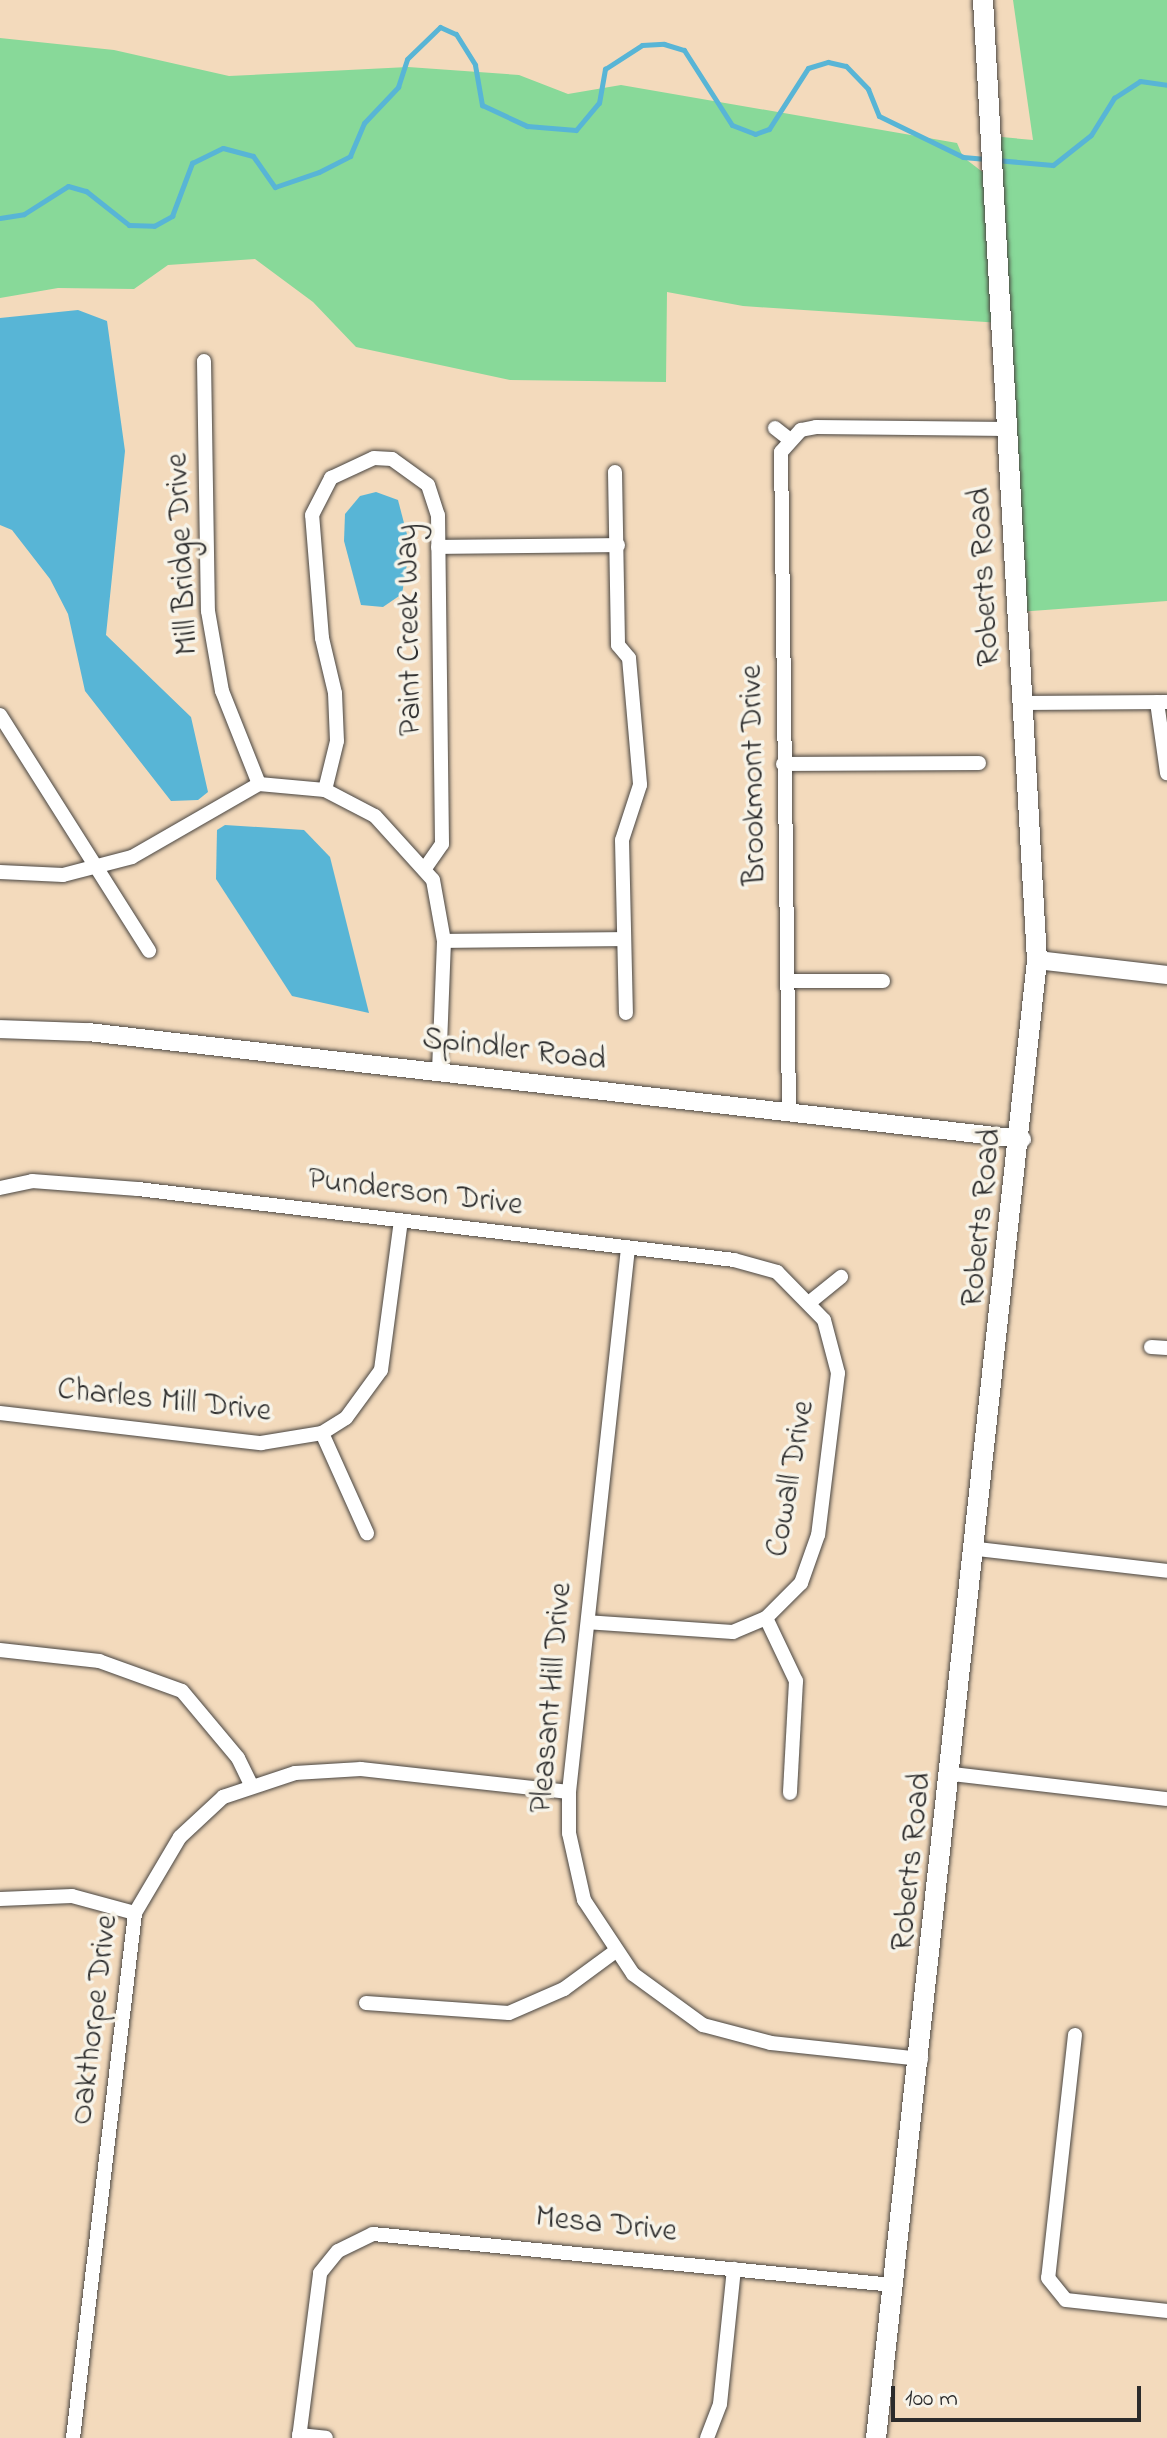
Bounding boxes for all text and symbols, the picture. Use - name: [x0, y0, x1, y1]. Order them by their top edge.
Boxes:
- street label: Mill Bridge Drive: [160, 452, 208, 656]
- street label: Roberts Road: [962, 487, 1010, 667]
- street label: Paint Creek Way: [390, 524, 432, 736]
- street label: Brookmont Drive: [734, 664, 776, 886]
- street label: Spindler Road: [420, 1021, 608, 1081]
- street label: Roberts Road: [955, 1127, 1011, 1309]
- street label: Punderson Drive: [305, 1162, 525, 1226]
- street label: Charles Mill Drive: [55, 1372, 273, 1432]
- street label: Cowall Drive: [759, 1398, 825, 1560]
- street label: Pleasant Hill Drive: [524, 1581, 582, 1815]
- street label: Roberts Road: [885, 1771, 941, 1953]
- street label: Oakthorpe Drive: [64, 1913, 128, 2127]
- street label: Mesa Drive: [533, 2199, 679, 2253]
- scale bar: [895, 2370, 1145, 2420]
- text: 100 m: [905, 2382, 958, 2417]

